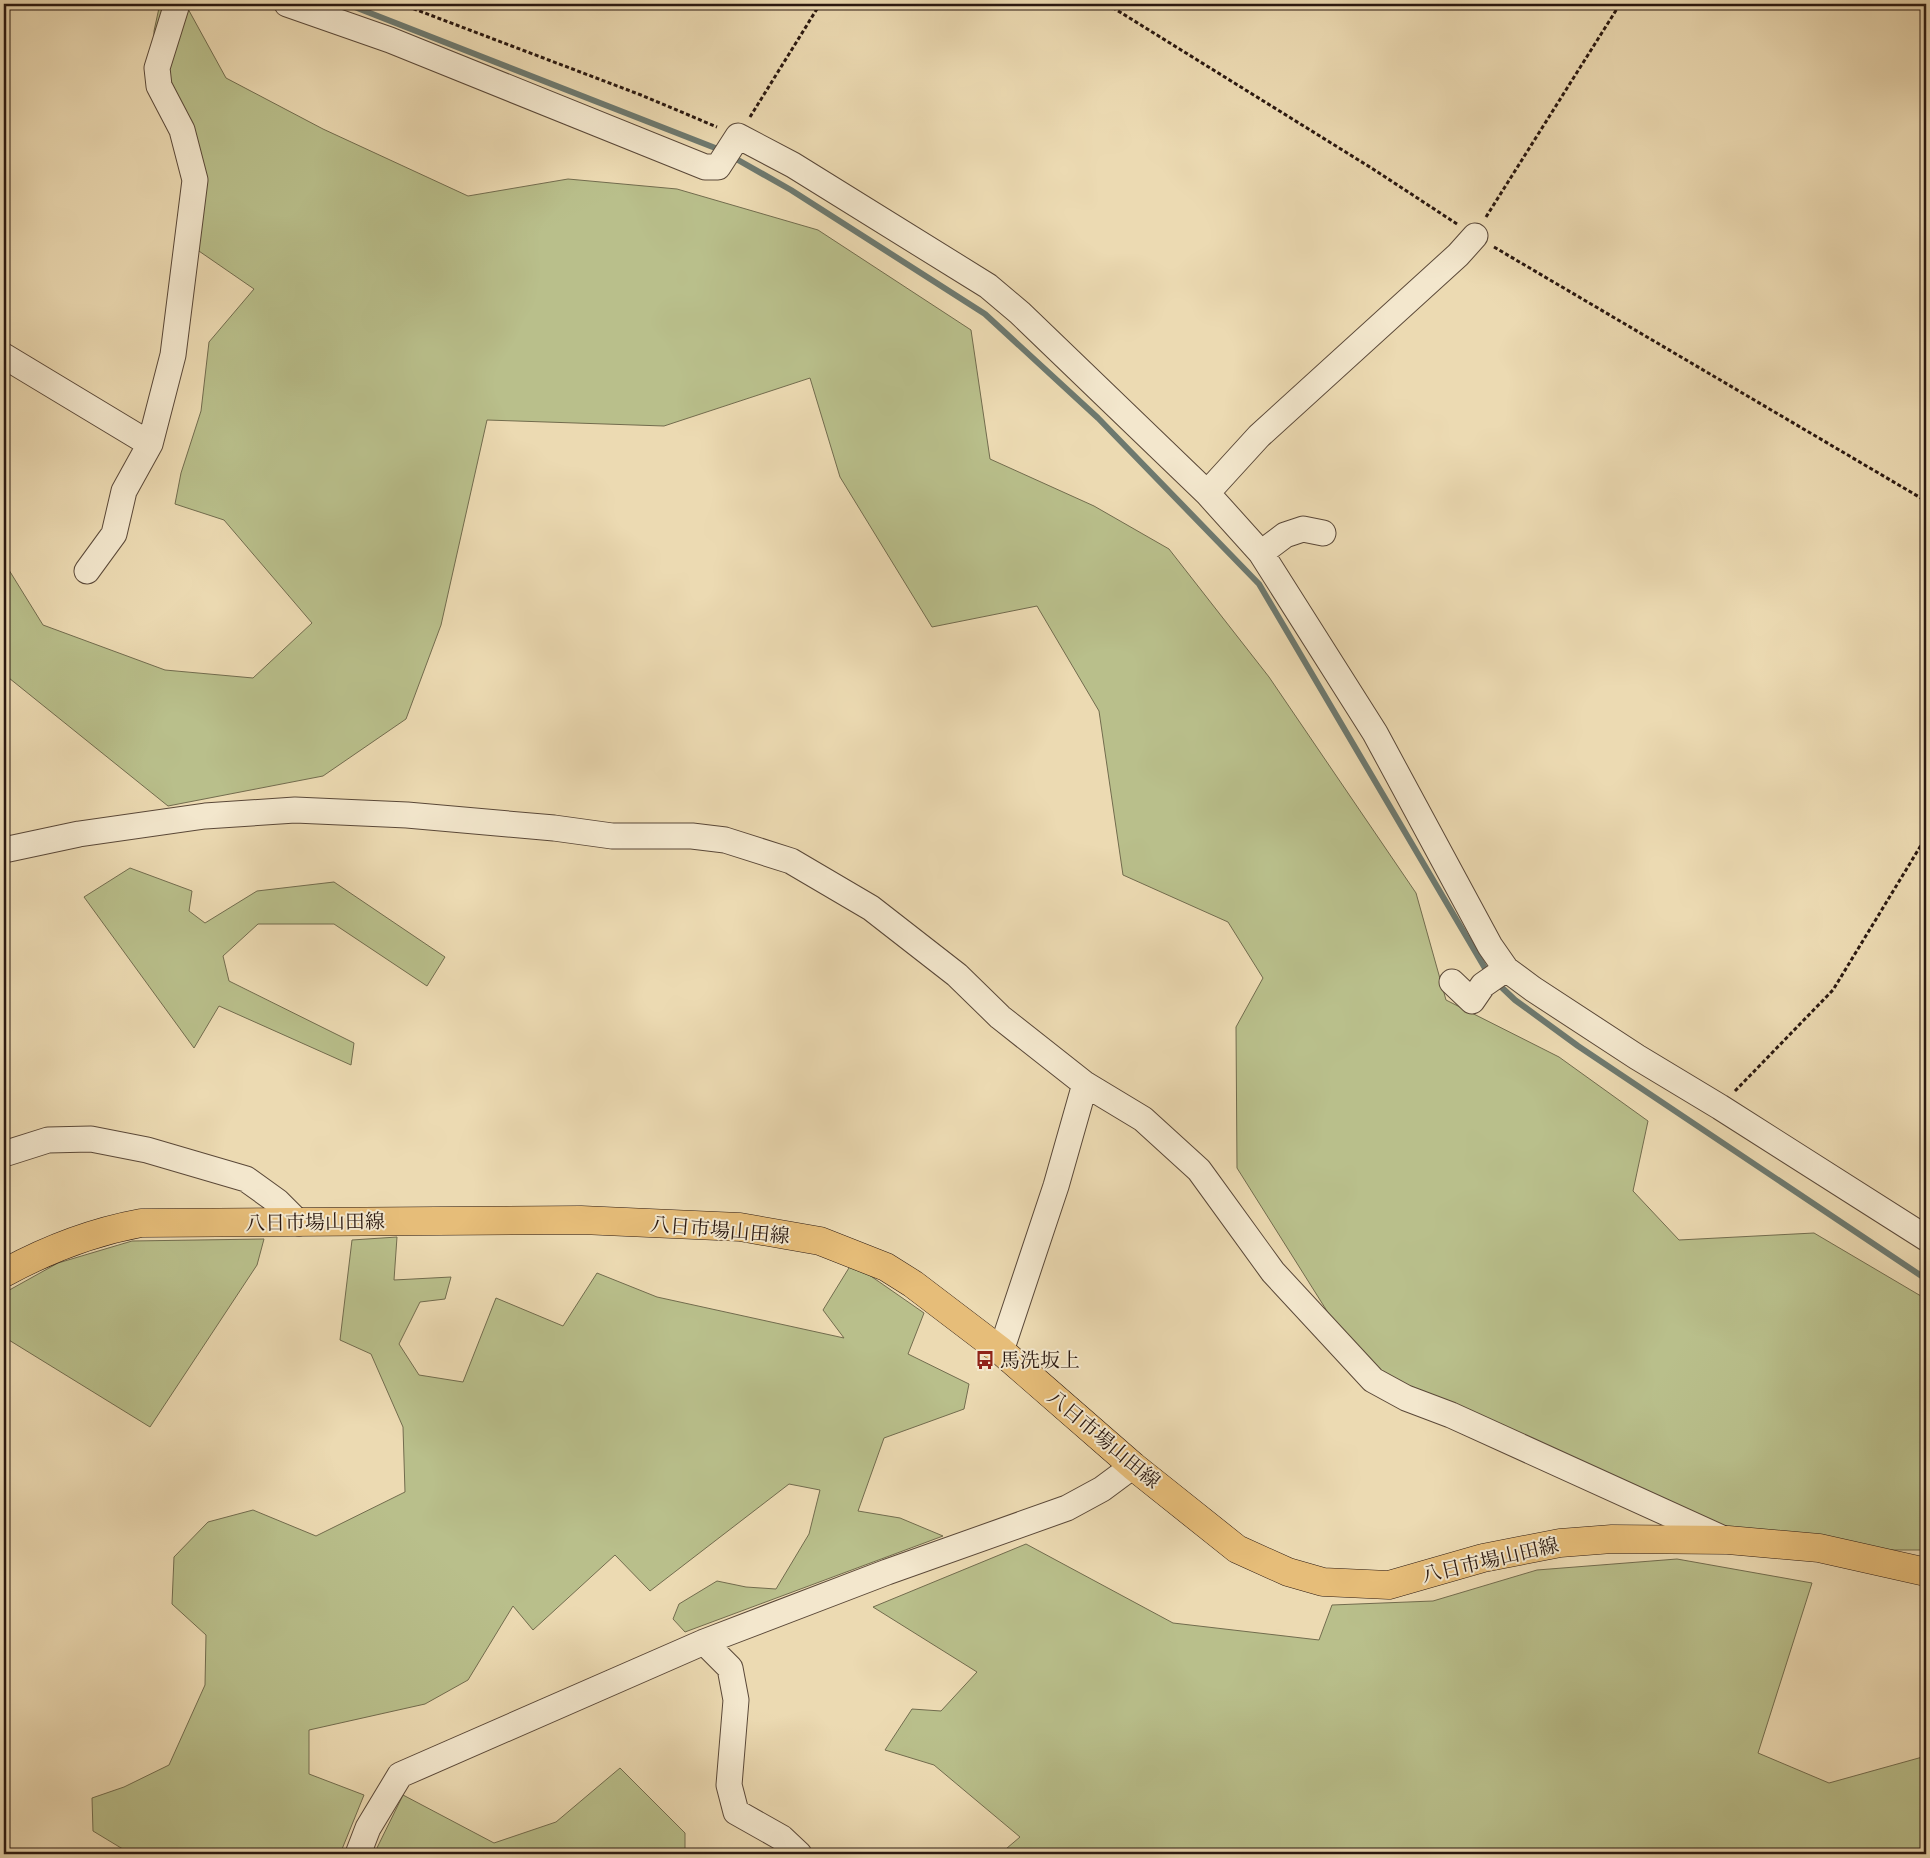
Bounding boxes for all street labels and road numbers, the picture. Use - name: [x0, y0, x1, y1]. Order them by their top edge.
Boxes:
- street label: 八日市場山田線: [245, 1208, 385, 1237]
- street label: 八日市場山田線: [649, 1211, 791, 1250]
- street label: 八日市場山田線: [1041, 1384, 1166, 1495]
- street label: 八日市場山田線: [1419, 1532, 1561, 1589]

